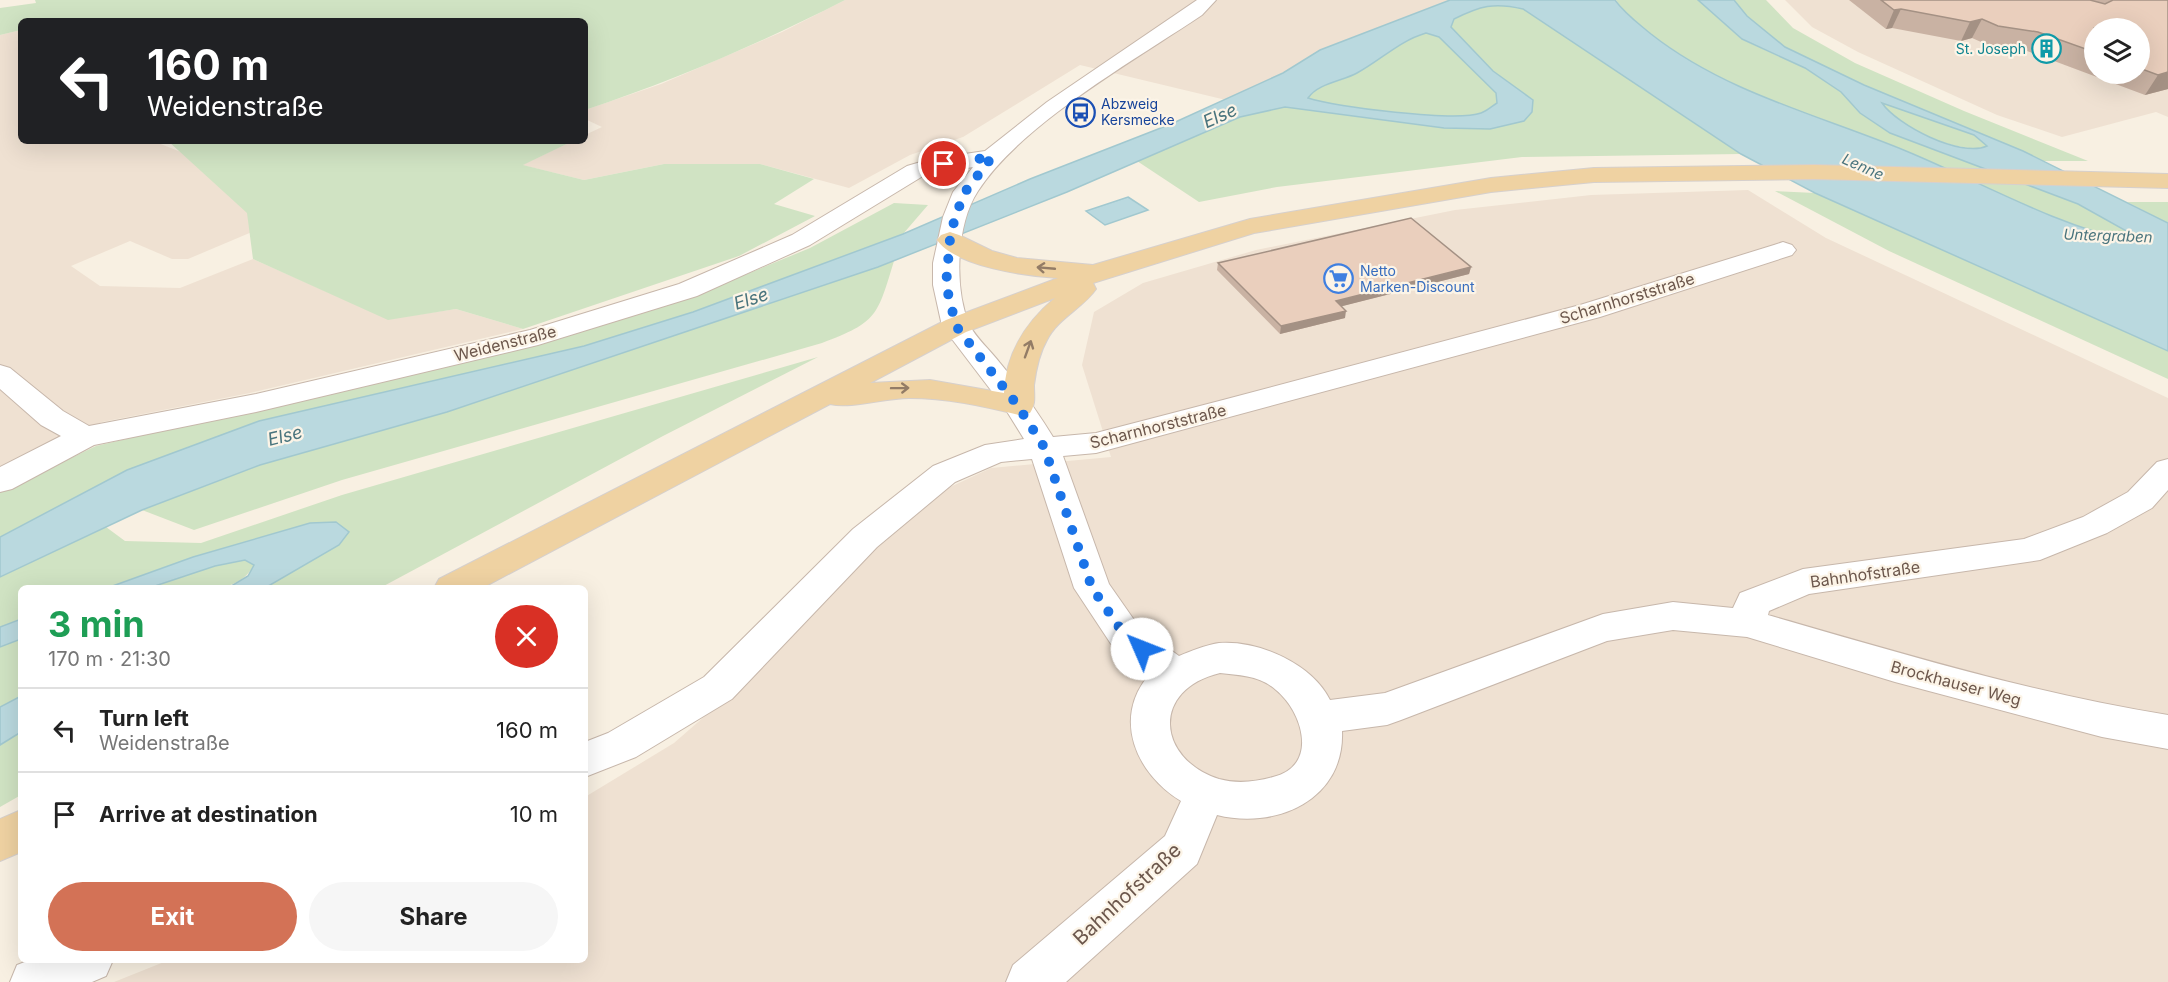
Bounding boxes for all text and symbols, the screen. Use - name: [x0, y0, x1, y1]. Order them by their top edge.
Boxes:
- map controls: [2084, 18, 2150, 84]
- button: layers: [2084, 18, 2150, 84]
- building icon: St. Joseph: [2031, 33, 2063, 65]
- text: 160 m: [147, 39, 269, 90]
- place label: St. Joseph: [1956, 40, 2026, 57]
- icon: left: [48, 42, 126, 120]
- text: Weidenstraße: [147, 90, 324, 123]
- place label: Abzweig Kersmecke: [1101, 95, 1175, 128]
- bus stop icon: Abzweig Kersmecke: [1064, 96, 1096, 128]
- water label: Else: [1200, 99, 1240, 132]
- pin: [918, 138, 969, 189]
- icon: arrive: [927, 147, 960, 180]
- water label: Lenne: [1839, 149, 1887, 184]
- water label: Untergraben: [2063, 224, 2153, 247]
- place label: Netto Marken-Discount: [1360, 262, 1475, 295]
- one-way arrow: [1036, 263, 1056, 274]
- supermarket icon: Netto Marken-Discount: [1323, 263, 1355, 295]
- street label: Scharnhorststraße: [1557, 268, 1697, 328]
- water label: Else: [731, 283, 771, 314]
- street label: Weidenstraße: [452, 321, 558, 365]
- one-way arrow: [1023, 340, 1034, 359]
- one-way arrow: [890, 382, 910, 394]
- street label: Scharnhorststraße: [1088, 399, 1228, 453]
- water label: Else: [265, 421, 304, 450]
- street label: Bahnhofstraße: [1809, 556, 1921, 592]
- text: 3 min: [48, 602, 145, 646]
- button: close: [495, 605, 558, 668]
- position arrow: [1110, 617, 1174, 681]
- text: 170 m · 21:30: [48, 647, 171, 671]
- street label: Brockhauser Weg: [1889, 656, 2023, 710]
- text: Turn left: [99, 705, 189, 731]
- icon: left: [48, 714, 81, 747]
- text: 160 m: [496, 717, 558, 743]
- text: Weidenstraße: [99, 731, 230, 755]
- icon: arrive: [48, 798, 81, 831]
- text: Arrive at destination: [99, 801, 318, 827]
- text: 10 m: [510, 801, 558, 827]
- street label: Bahnhofstraße: [1068, 838, 1186, 950]
- button: Exit: [48, 882, 297, 951]
- button: Share: [309, 882, 558, 951]

